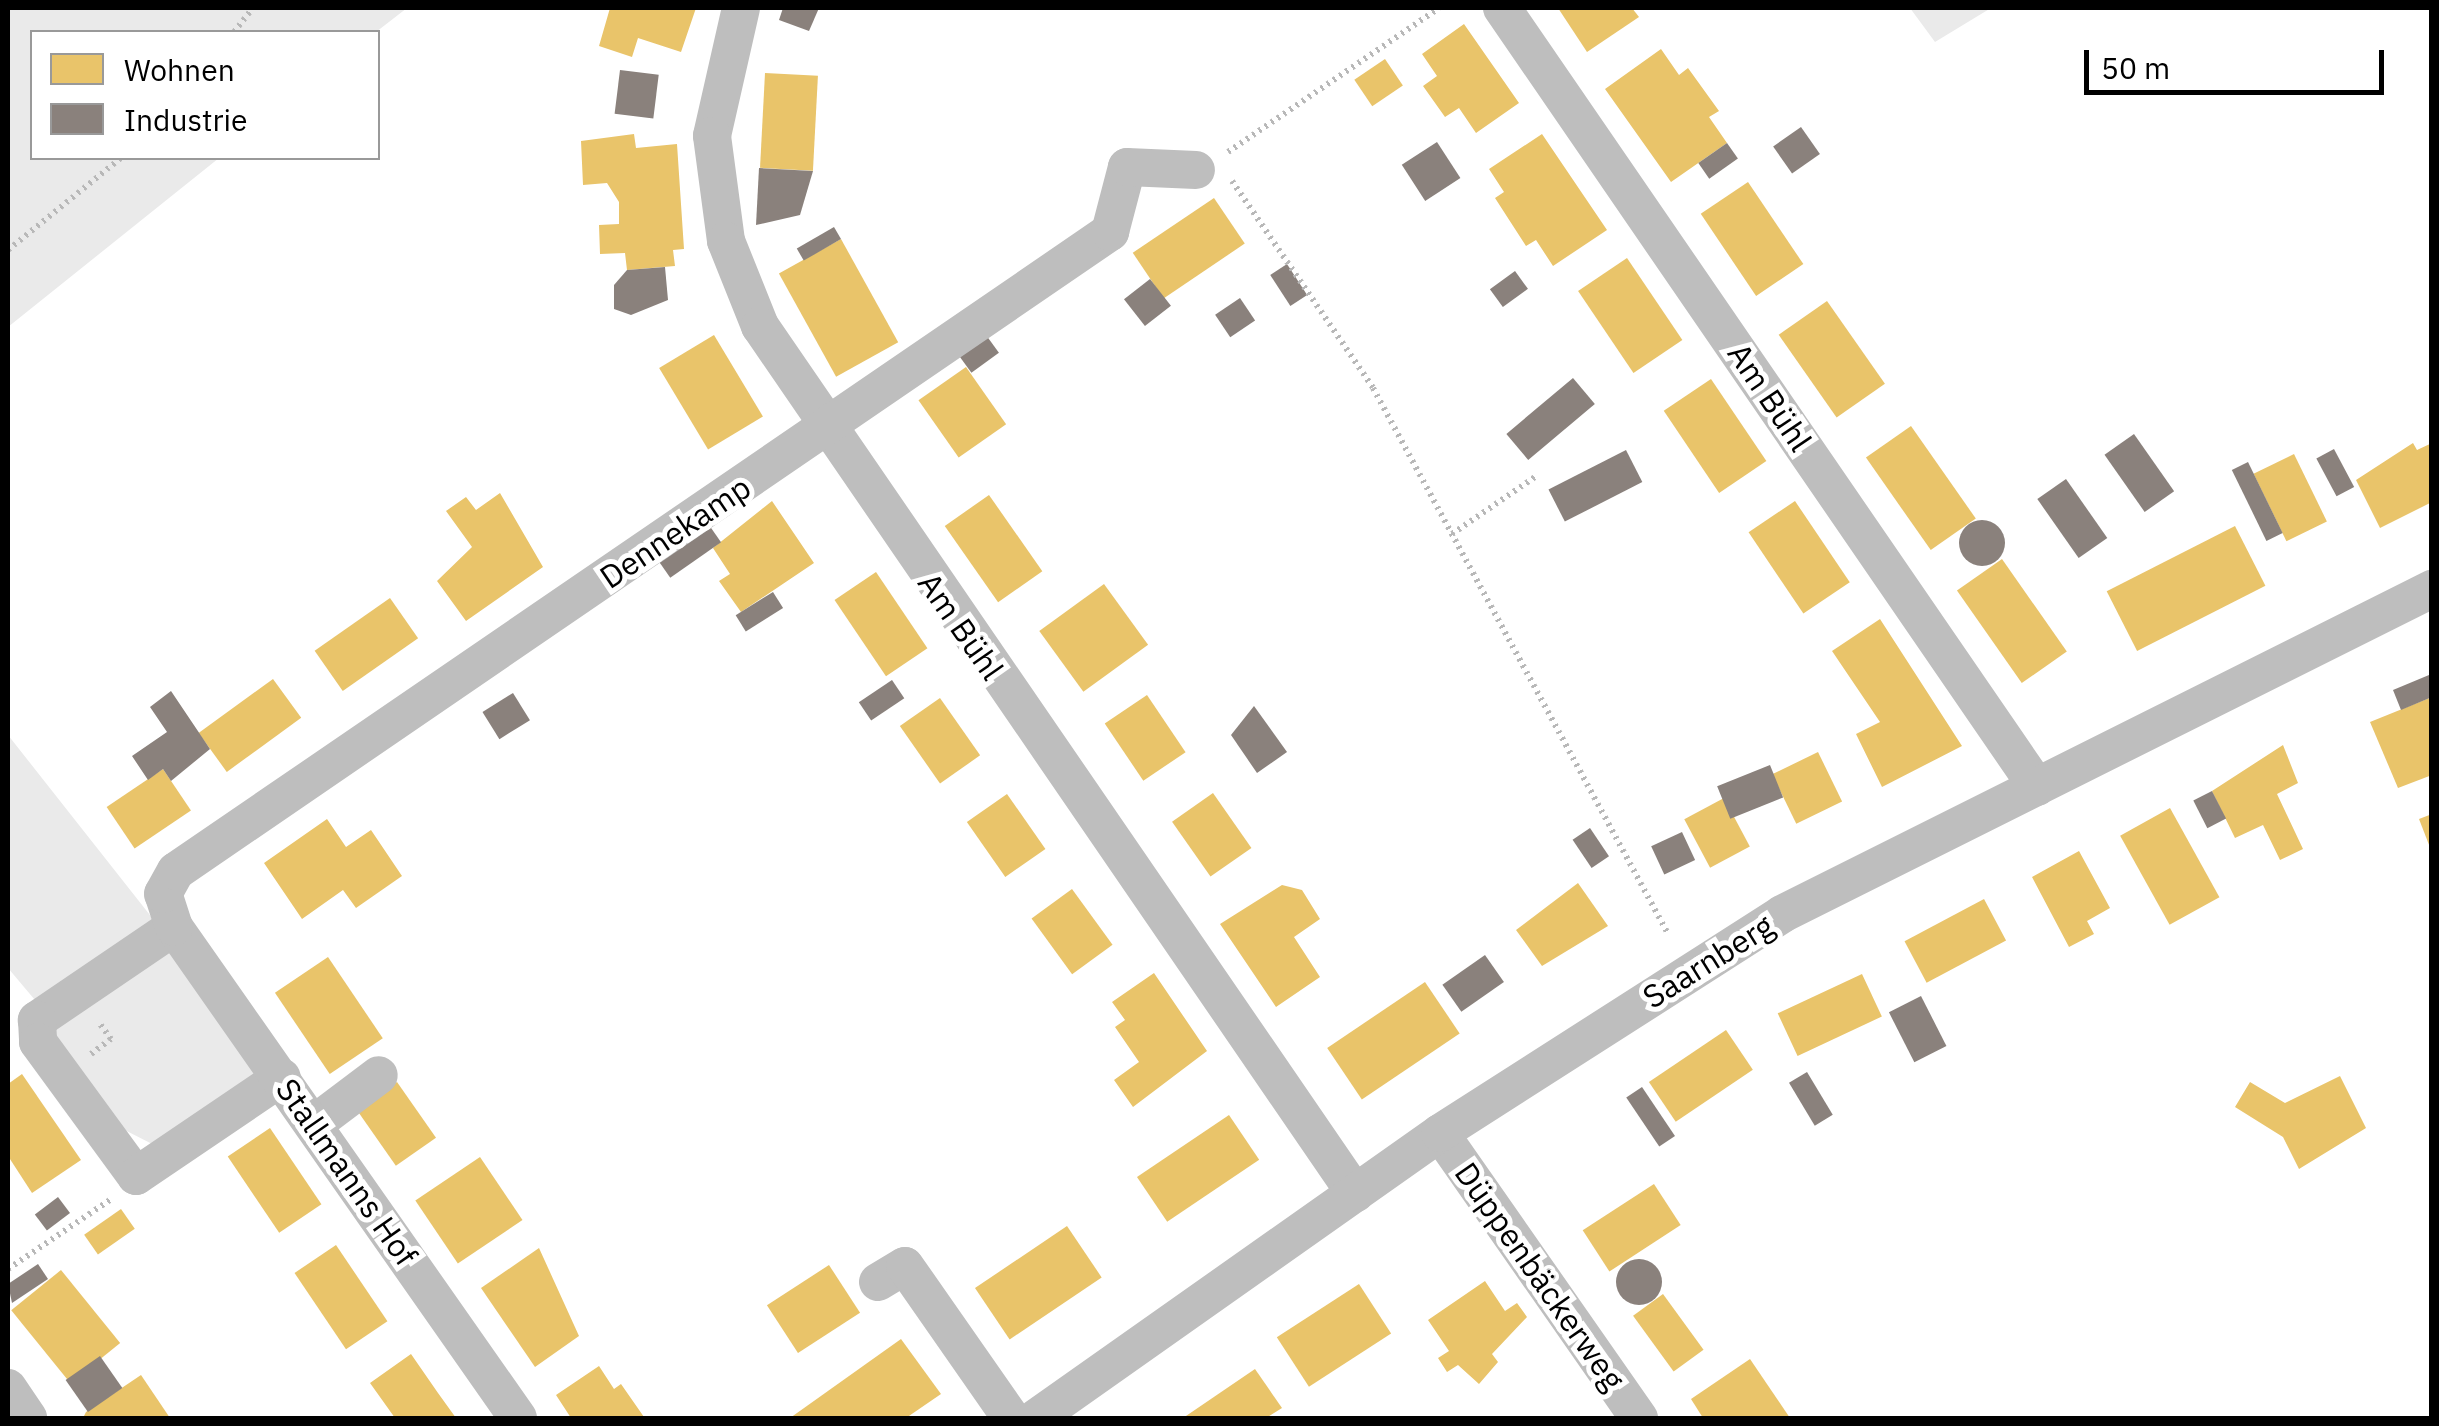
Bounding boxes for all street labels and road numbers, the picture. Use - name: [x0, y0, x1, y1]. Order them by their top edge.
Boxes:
- street label: Am Bühl: [1720, 336, 1820, 458]
- street label: Dennekamp: [592, 468, 758, 596]
- street label: Am Bühl: [910, 565, 1012, 687]
- street label: Saarnberg: [1636, 906, 1780, 1016]
- street label: Stallmanns Hof: [268, 1071, 426, 1273]
- street label: Düppenbäckerweg: [1447, 1155, 1633, 1397]

